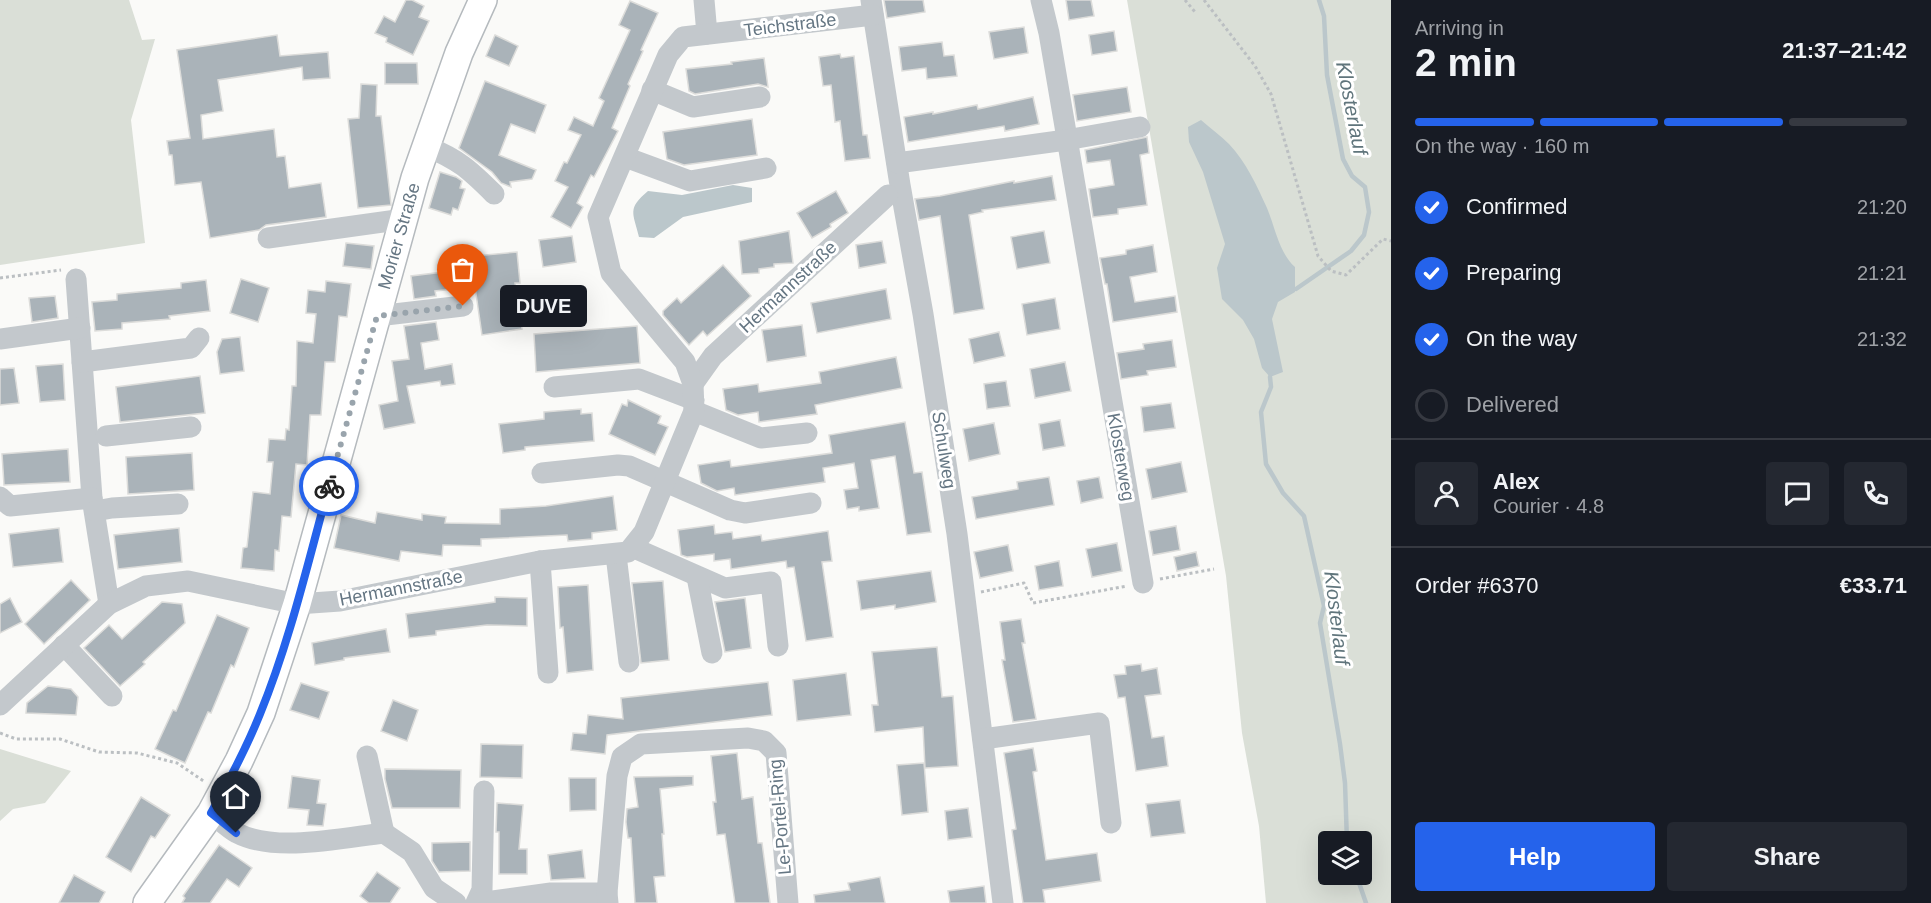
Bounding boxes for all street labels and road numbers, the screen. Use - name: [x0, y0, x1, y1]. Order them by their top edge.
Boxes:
- street label: Teichstraße: [743, 9, 837, 41]
- street label: Morier Straße: [374, 180, 424, 292]
- street label: Hermannstraße: [735, 237, 841, 337]
- street label: Schulweg: [928, 410, 960, 490]
- street label: Klosterweg: [1103, 411, 1139, 503]
- street label: Hermannstraße: [338, 566, 464, 610]
- street label: Le-Portel-Ring: [765, 758, 795, 876]

